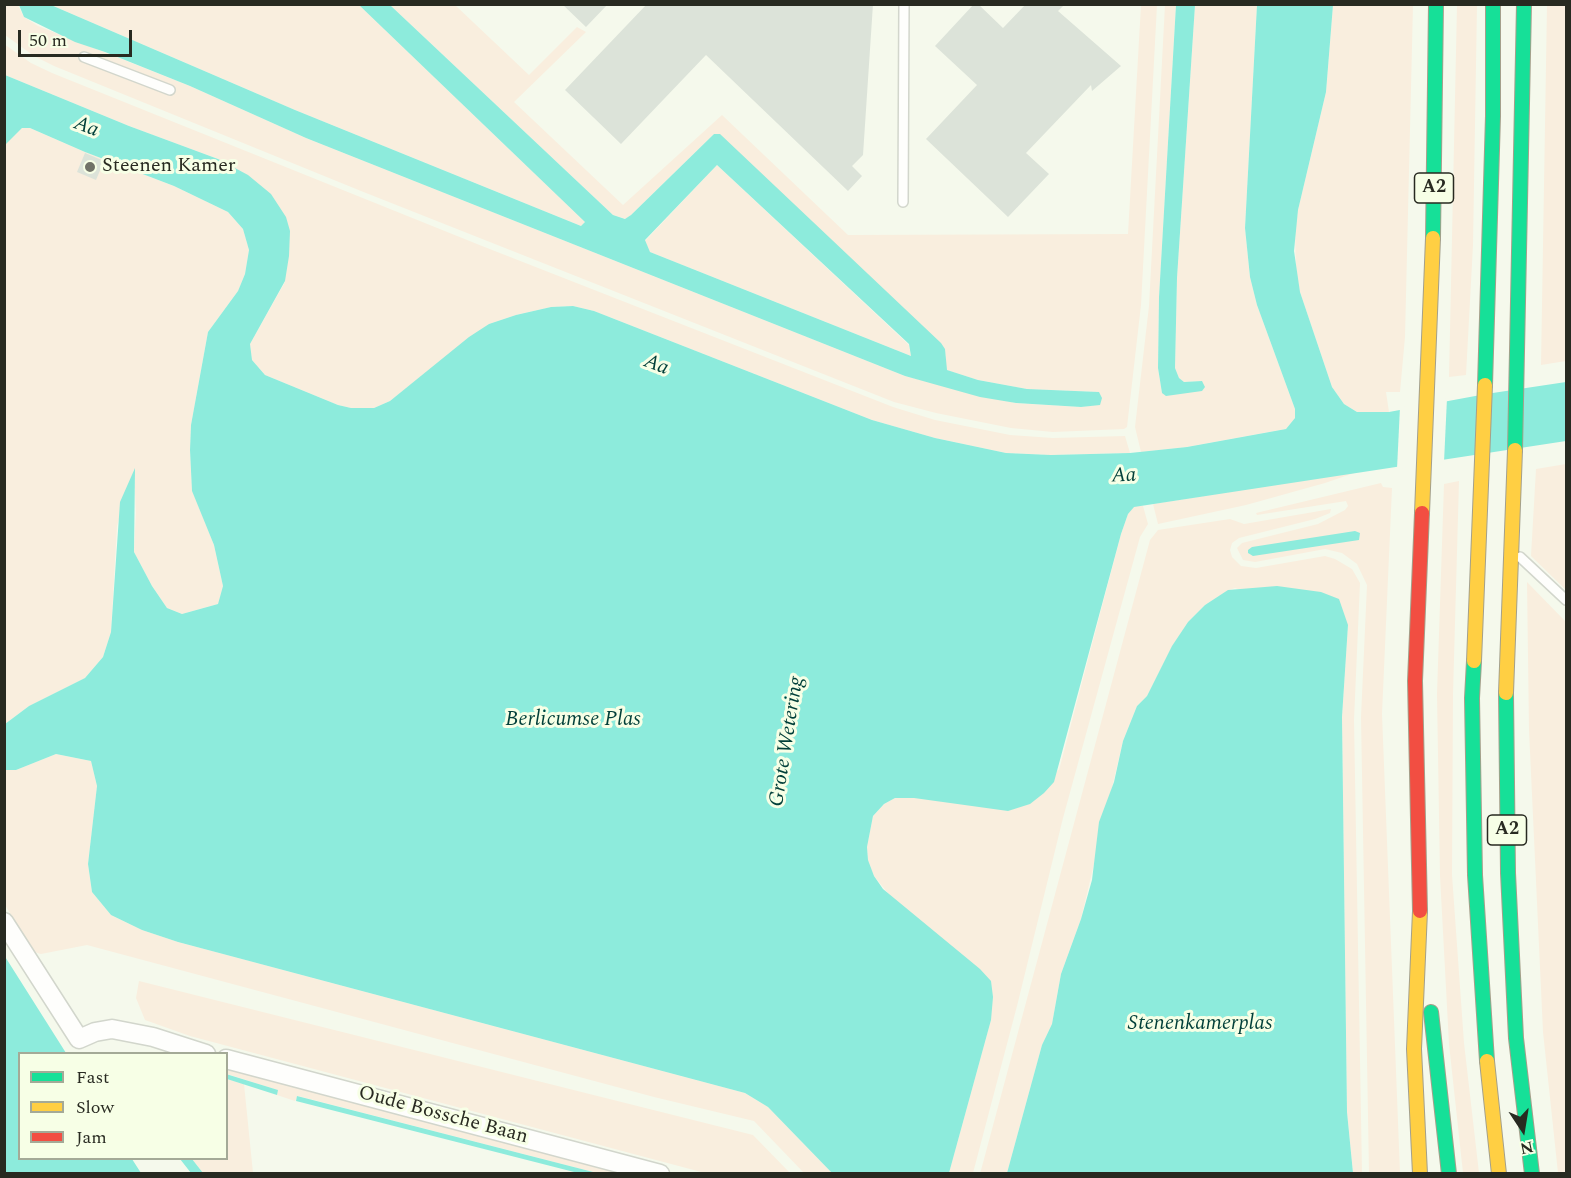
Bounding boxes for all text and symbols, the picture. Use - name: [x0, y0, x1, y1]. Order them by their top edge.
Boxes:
- scale bar: [21, 18, 135, 56]
- text: 50 m: [29, 27, 67, 54]
- water label: Aa: [70, 112, 102, 144]
- place label: Steenen Kamer: [102, 155, 236, 179]
- marker: Steenen Kamer: [83, 160, 97, 174]
- road number: A2: [1414, 173, 1454, 203]
- water label: Aa: [640, 350, 672, 382]
- water label: Aa: [1111, 464, 1137, 490]
- water label: Grote Wetering: [765, 675, 811, 809]
- water label: Berlicumse Plas: [505, 708, 641, 734]
- road number: A2: [1488, 815, 1526, 845]
- water label: Stenenkamerplas: [1128, 1012, 1272, 1038]
- legend: [18, 1052, 228, 1160]
- text: Fast: [76, 1064, 109, 1091]
- street label: Oude Bossche Baan: [356, 1082, 530, 1150]
- text: Slow: [76, 1094, 114, 1121]
- north arrow: [1493, 1100, 1553, 1160]
- text: Jam: [76, 1124, 107, 1151]
- text: N: [1518, 1135, 1536, 1161]

